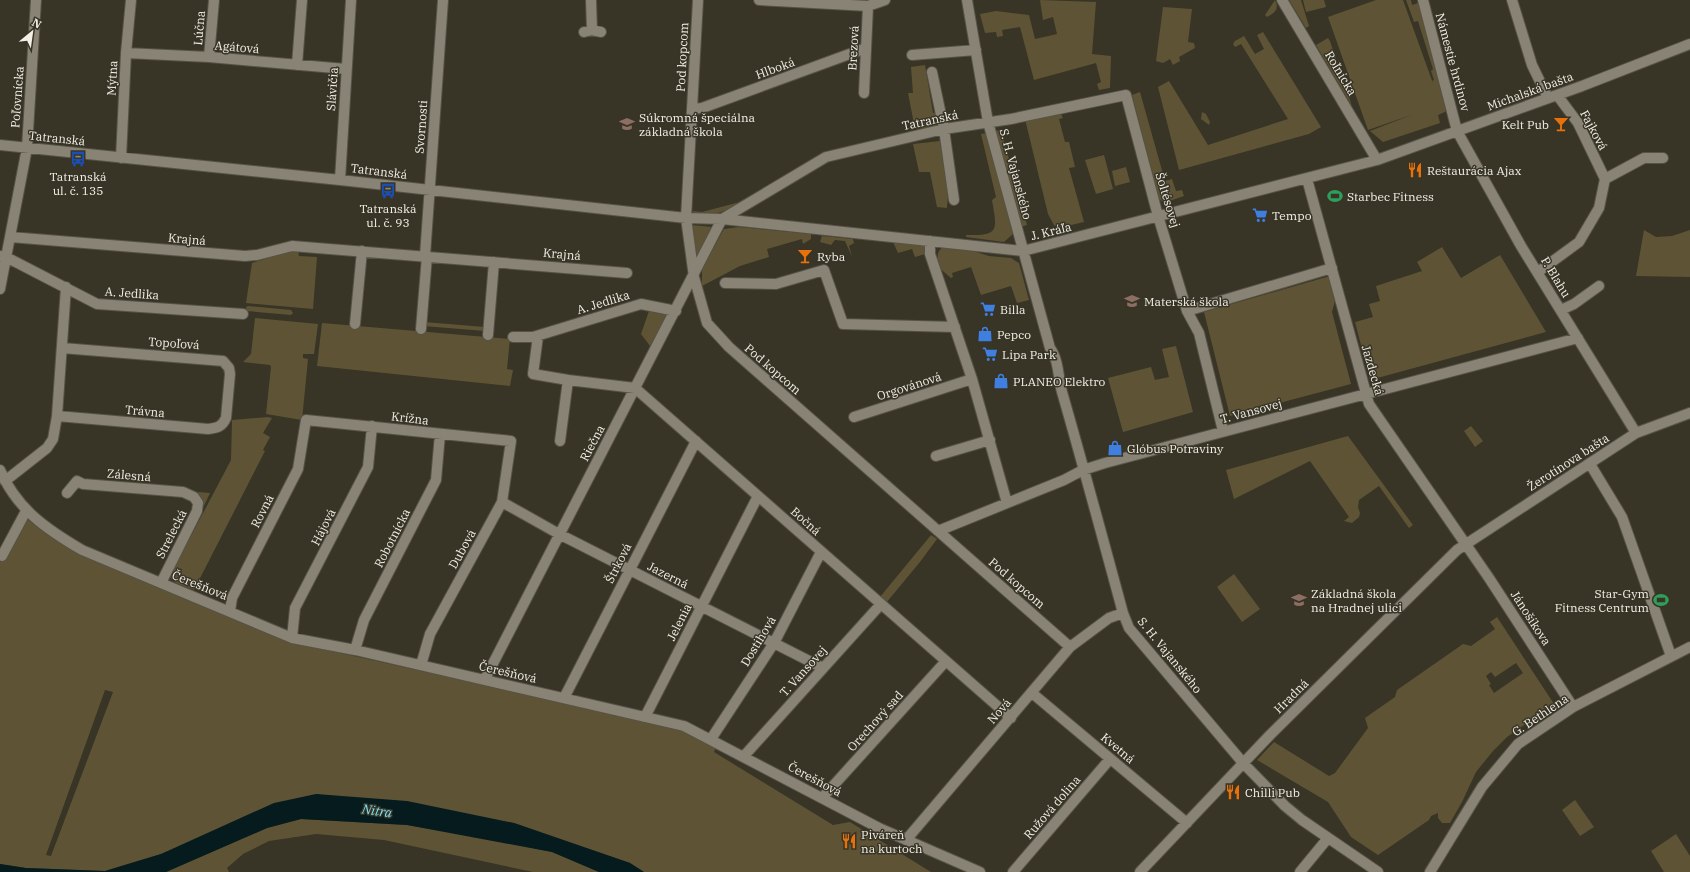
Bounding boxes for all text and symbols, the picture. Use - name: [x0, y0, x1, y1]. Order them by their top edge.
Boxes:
- street label: Lúčna: [190, 10, 208, 46]
- street label: Námestie hrdinov: [1433, 11, 1474, 113]
- north arrow: [12, 12, 52, 52]
- text: N: [30, 15, 44, 32]
- street label: Pod kopcom: [673, 21, 691, 92]
- street label: Brezová: [844, 25, 862, 71]
- street label: Agátová: [214, 38, 260, 56]
- street label: Roľnícka: [1322, 48, 1360, 98]
- street label: Hlboká: [753, 54, 797, 82]
- street label: Mýtna: [104, 60, 120, 96]
- street label: Poľovnícka: [7, 65, 27, 128]
- street label: Slávičia: [323, 66, 341, 111]
- street label: Michalská bašta: [1485, 68, 1576, 114]
- street label: Svornosti: [412, 99, 430, 154]
- street label: Tatranská: [901, 107, 960, 133]
- street label: Fajková: [1577, 107, 1611, 153]
- place label: Súkromná špeciálna základná škola: [639, 110, 756, 139]
- school or university icon: Súkromná špeciálna základná škola: [618, 115, 636, 133]
- bar icon: Kelt Pub: [1552, 115, 1570, 133]
- place label: Kelt Pub: [1502, 117, 1549, 132]
- street label: S. H. Vajanského: [997, 127, 1035, 221]
- street label: Tatranská: [28, 128, 87, 148]
- bus stop icon: Tatranská ul. č. 135: [69, 150, 87, 168]
- street label: Tatranská: [350, 160, 409, 182]
- restaurant icon: Reštaurácia Ajax: [1406, 161, 1424, 179]
- place label: Reštaurácia Ajax: [1427, 163, 1522, 178]
- place label: Tatranská ul. č. 135: [50, 169, 107, 198]
- street label: Šoltésovej: [1153, 171, 1183, 229]
- bus stop icon: Tatranská ul. č. 93: [379, 182, 397, 200]
- sports icon: Starbec Fitness: [1326, 187, 1344, 205]
- place label: Starbec Fitness: [1347, 189, 1434, 204]
- place label: Tatranská ul. č. 93: [360, 201, 417, 230]
- supermarket icon: Tempo: [1251, 206, 1269, 224]
- place label: Tempo: [1272, 208, 1312, 223]
- street label: J. Kráľa: [1029, 219, 1073, 243]
- street label: Krajná: [167, 230, 207, 248]
- street label: Krajná: [542, 245, 582, 263]
- bar icon: Ryba: [796, 247, 814, 265]
- place label: Ryba: [817, 249, 846, 264]
- street label: P. Blahu: [1538, 254, 1574, 301]
- street label: A. Jedlika: [104, 284, 160, 302]
- street label: A. Jedlika: [575, 287, 632, 317]
- school or university icon: Materská škola: [1123, 292, 1141, 310]
- place label: Materská škola: [1144, 294, 1229, 309]
- supermarket icon: Billa: [979, 300, 997, 318]
- place label: Billa: [1000, 302, 1026, 317]
- shop icon: Pepco: [976, 325, 994, 343]
- place label: Pepco: [997, 327, 1031, 342]
- street label: Topoľová: [148, 334, 201, 352]
- street label: Pod kopcom: [742, 341, 805, 398]
- street label: Jazdecká: [1359, 343, 1387, 397]
- supermarket icon: Lipa Park: [981, 345, 999, 363]
- place label: Lipa Park: [1002, 347, 1056, 362]
- street label: Orgovánová: [875, 368, 944, 403]
- shop icon: PLANEO Elektro: [992, 372, 1010, 390]
- place label: PLANEO Elektro: [1013, 374, 1106, 389]
- street label: T. Vansovej: [1219, 396, 1283, 426]
- street label: Trávna: [124, 402, 166, 420]
- street label: Krížna: [390, 408, 430, 428]
- street label: Riečna: [576, 422, 608, 464]
- street label: Žerotínova bašta: [1524, 430, 1612, 494]
- shop icon: Glóbus Potraviny: [1106, 439, 1124, 457]
- place label: Glóbus Potraviny: [1127, 441, 1224, 456]
- street label: Zálesná: [106, 466, 152, 484]
- street label: Rovná: [247, 492, 277, 530]
- street label: Bočná: [788, 504, 824, 539]
- street label: Hájová: [307, 506, 339, 548]
- street label: Robotnícka: [371, 506, 413, 570]
- street label: Strelecká: [152, 507, 190, 561]
- street label: Dubová: [445, 526, 479, 571]
- street label: Štrková: [602, 540, 635, 586]
- street label: Pod kopcom: [986, 555, 1049, 612]
- street label: Jazerná: [645, 558, 691, 592]
- street label: Čerešňová: [170, 567, 230, 603]
- place label: Základná škola na Hradnej ulici: [1311, 586, 1402, 615]
- place label: Star-Gym Fitness Centrum: [1555, 586, 1650, 615]
- street label: Jánošíkova: [1508, 588, 1555, 649]
- school or university icon: Základná škola na Hradnej ulici: [1290, 591, 1308, 609]
- sports icon: Star-Gym Fitness Centrum: [1652, 591, 1670, 609]
- street label: Jelenia: [663, 600, 695, 643]
- street label: Dostihová: [737, 613, 779, 669]
- street label: S. H. Vajanského: [1135, 614, 1205, 696]
- street label: T. Vansovej: [776, 643, 830, 699]
- street label: Čerešňová: [478, 658, 539, 686]
- street label: Hradná: [1271, 675, 1312, 716]
- street label: Orechový sad: [844, 688, 906, 754]
- street label: G. Bethlena: [1509, 690, 1571, 739]
- street label: Nová: [984, 695, 1014, 727]
- street label: Kvetná: [1098, 730, 1138, 767]
- street label: Čerešňová: [786, 759, 845, 800]
- street label: Ružová dolina: [1020, 772, 1084, 842]
- restaurant icon: Chilli Pub: [1224, 783, 1242, 801]
- place label: Chilli Pub: [1245, 785, 1300, 800]
- water label: Nitra: [360, 800, 393, 822]
- place label: Piváreň na kurtoch: [861, 827, 923, 856]
- restaurant icon: Piváreň na kurtoch: [840, 832, 858, 850]

